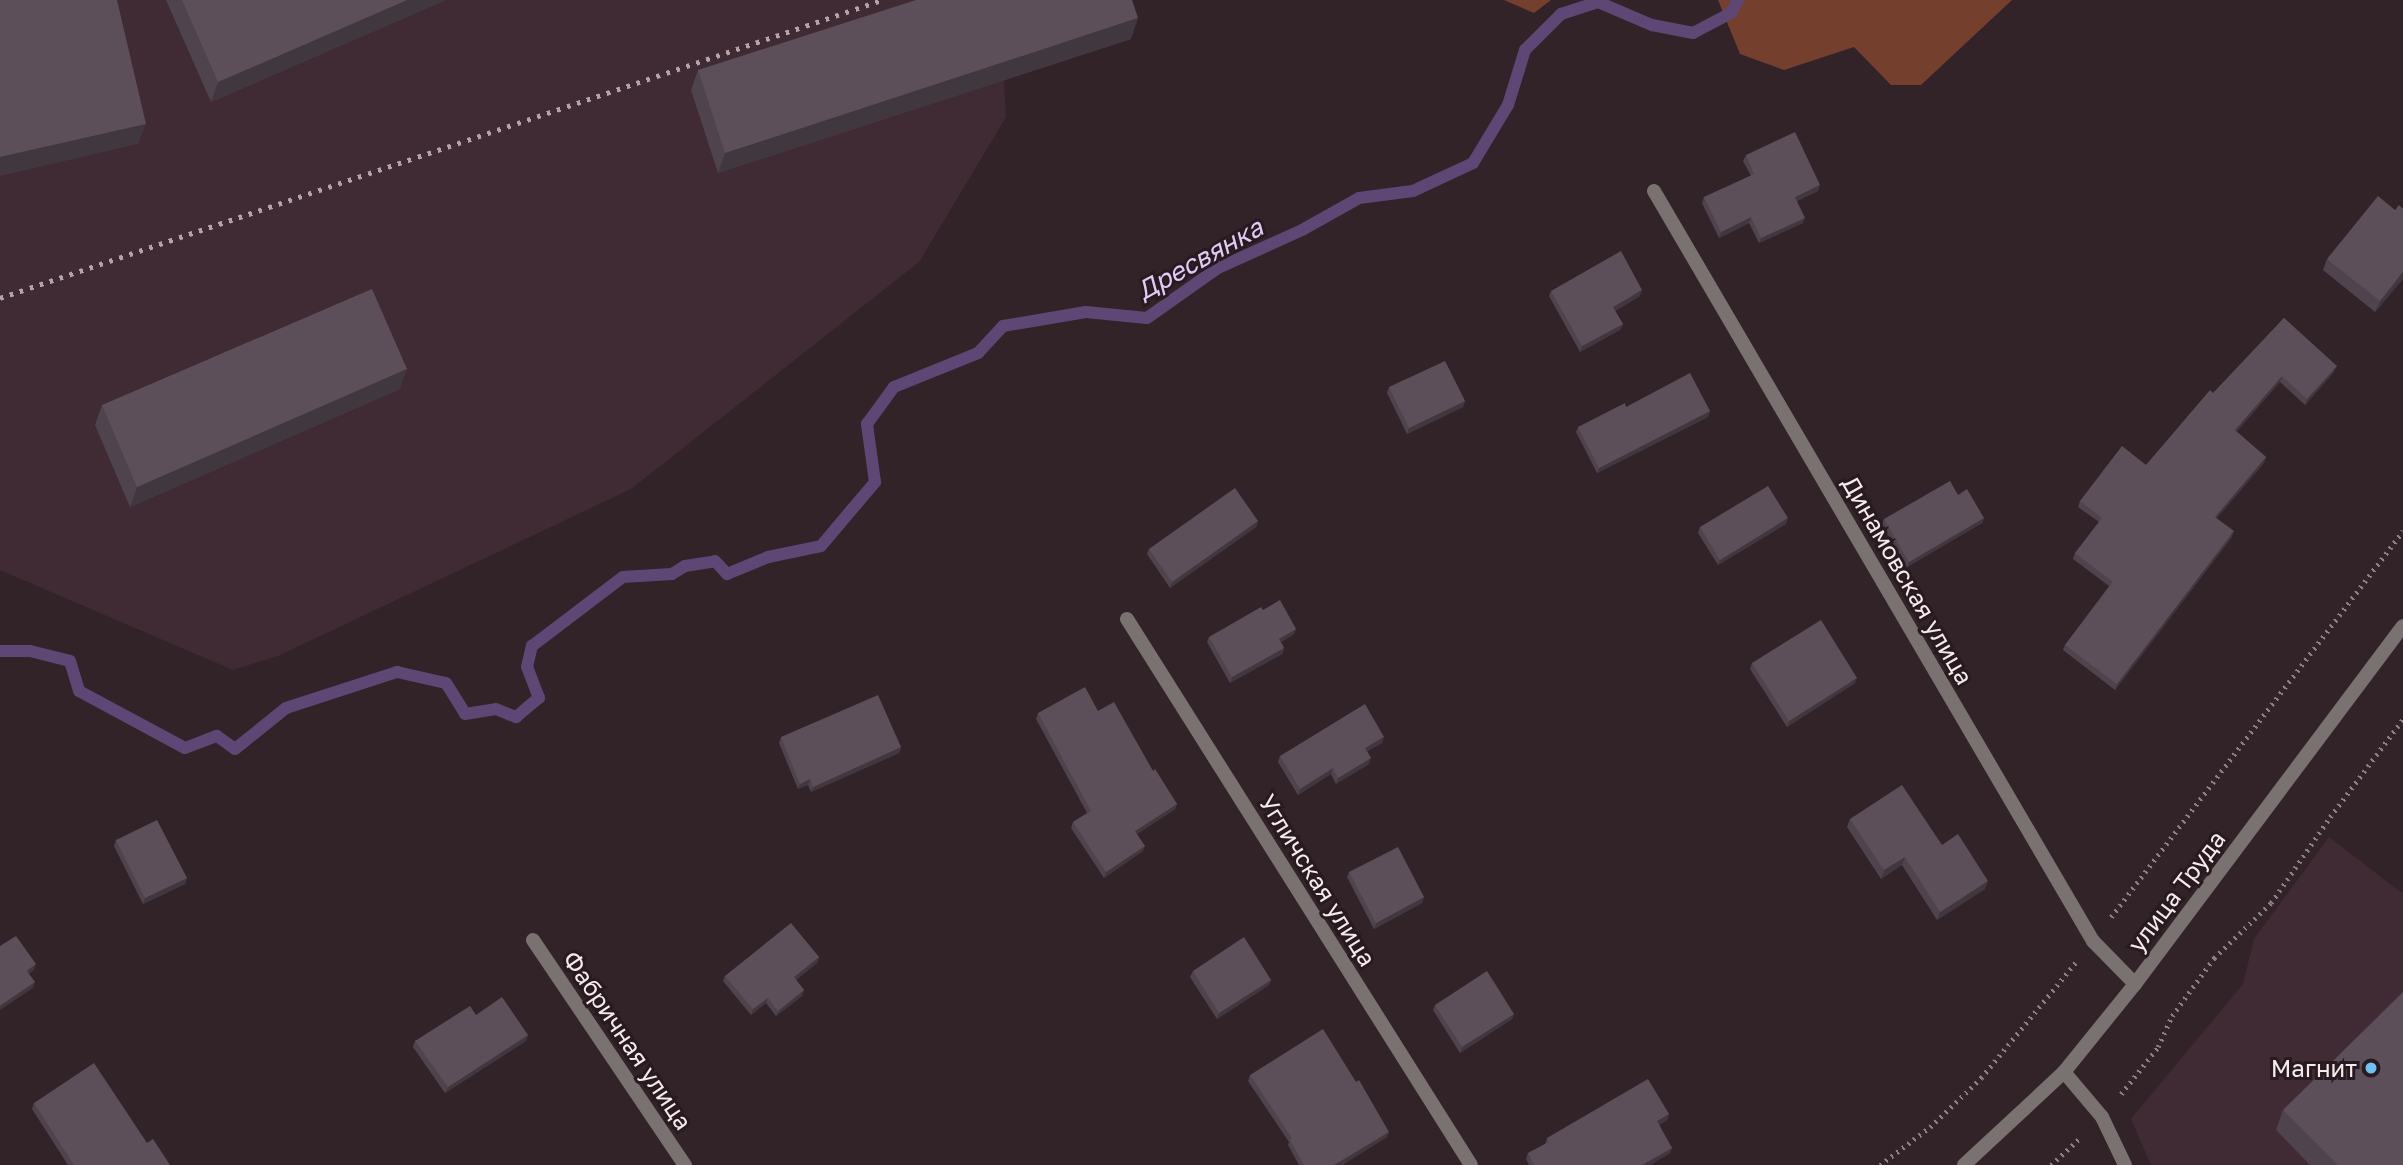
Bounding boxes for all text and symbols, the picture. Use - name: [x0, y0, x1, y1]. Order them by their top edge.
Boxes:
- water label: Дресвянка: [1132, 212, 1268, 306]
- street label: Динамовская улица: [1837, 471, 1979, 689]
- street label: Угличская улица: [1253, 789, 1383, 971]
- street label: улица Труда: [2121, 825, 2231, 957]
- street label: Фабричная улица: [558, 945, 698, 1135]
- place label: Магнит: [2271, 1054, 2357, 1082]
- marker: Магнит: [2363, 1060, 2379, 1076]

